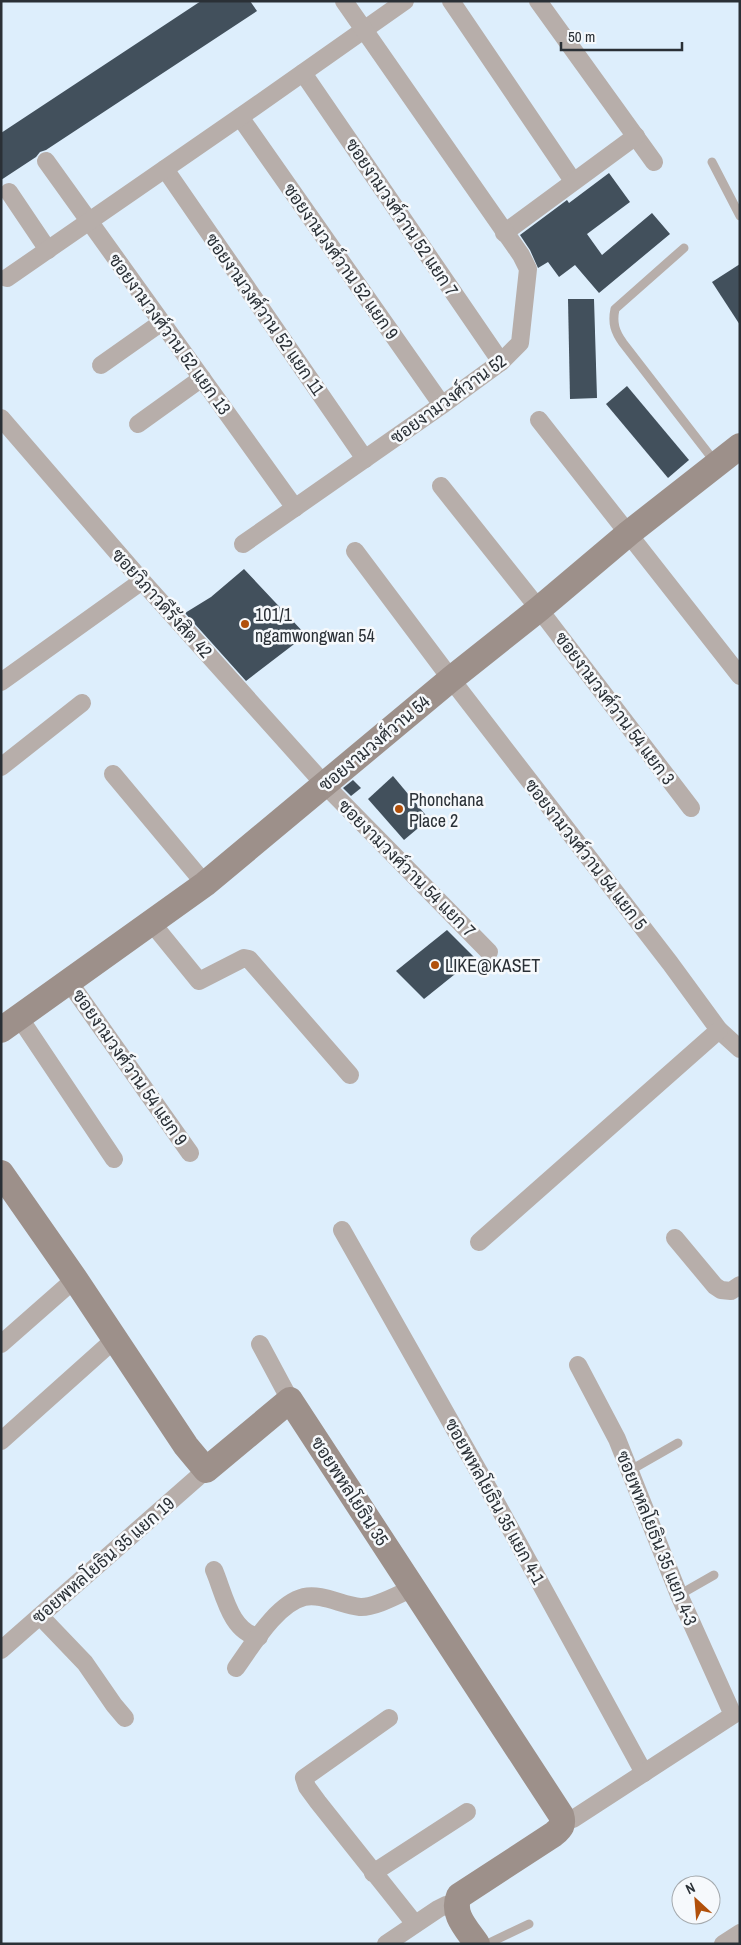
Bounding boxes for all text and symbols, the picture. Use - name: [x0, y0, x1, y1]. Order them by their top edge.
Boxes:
- scale bar: [561, 20, 682, 52]
- text: 50 m: [568, 26, 595, 47]
- street label: ซอยงามวงศ์วาน 52 แยก 7: [340, 133, 464, 301]
- street label: ซอยงามวงศ์วาน 52 แยก 9: [278, 178, 404, 344]
- street label: ซอยงามวงศ์วาน 52 แยก 11: [199, 228, 331, 401]
- street label: ซอยงามวงศ์วาน 52 แยก 13: [103, 248, 237, 420]
- street label: ซอยงามวงศ์วาน 52: [385, 348, 511, 450]
- street label: ซอยวิภาวดีรังสิต 42: [106, 543, 218, 663]
- place label: 101/1 ngamwongwan 54: [255, 602, 375, 648]
- marker: 101/1 ngamwongwan 54: [239, 618, 251, 630]
- street label: ซอยงามวงศ์วาน 54 แยก 3: [549, 626, 681, 790]
- street label: ซอยงามวงศ์วาน 54: [313, 689, 435, 797]
- street label: ซอยงามวงศ์วาน 54 แยก 5: [519, 773, 653, 935]
- place label: Phonchana Place 2: [409, 787, 484, 833]
- street label: ซอยงามวงศ์วาน 54 แยก 7: [333, 794, 481, 942]
- marker: Phonchana Place 2: [393, 803, 405, 815]
- place label: LIKE@KASET: [445, 953, 540, 978]
- marker: LIKE@KASET: [429, 959, 441, 971]
- street label: ซอยงามวงศ์วาน 54 แยก 9: [67, 984, 193, 1150]
- street label: ซอยพหลโยธิน 35 แยก 4-1: [439, 1413, 551, 1589]
- street label: ซอยพหลโยธิน 35: [305, 1431, 395, 1551]
- street label: ซอยพหลโยธิน 35 แยก 4-3: [611, 1447, 703, 1629]
- street label: ซอยพหลโยธิน 35 แยก 19: [26, 1491, 180, 1629]
- north arrow: [671, 1875, 721, 1925]
- text: N: [683, 1878, 698, 1898]

